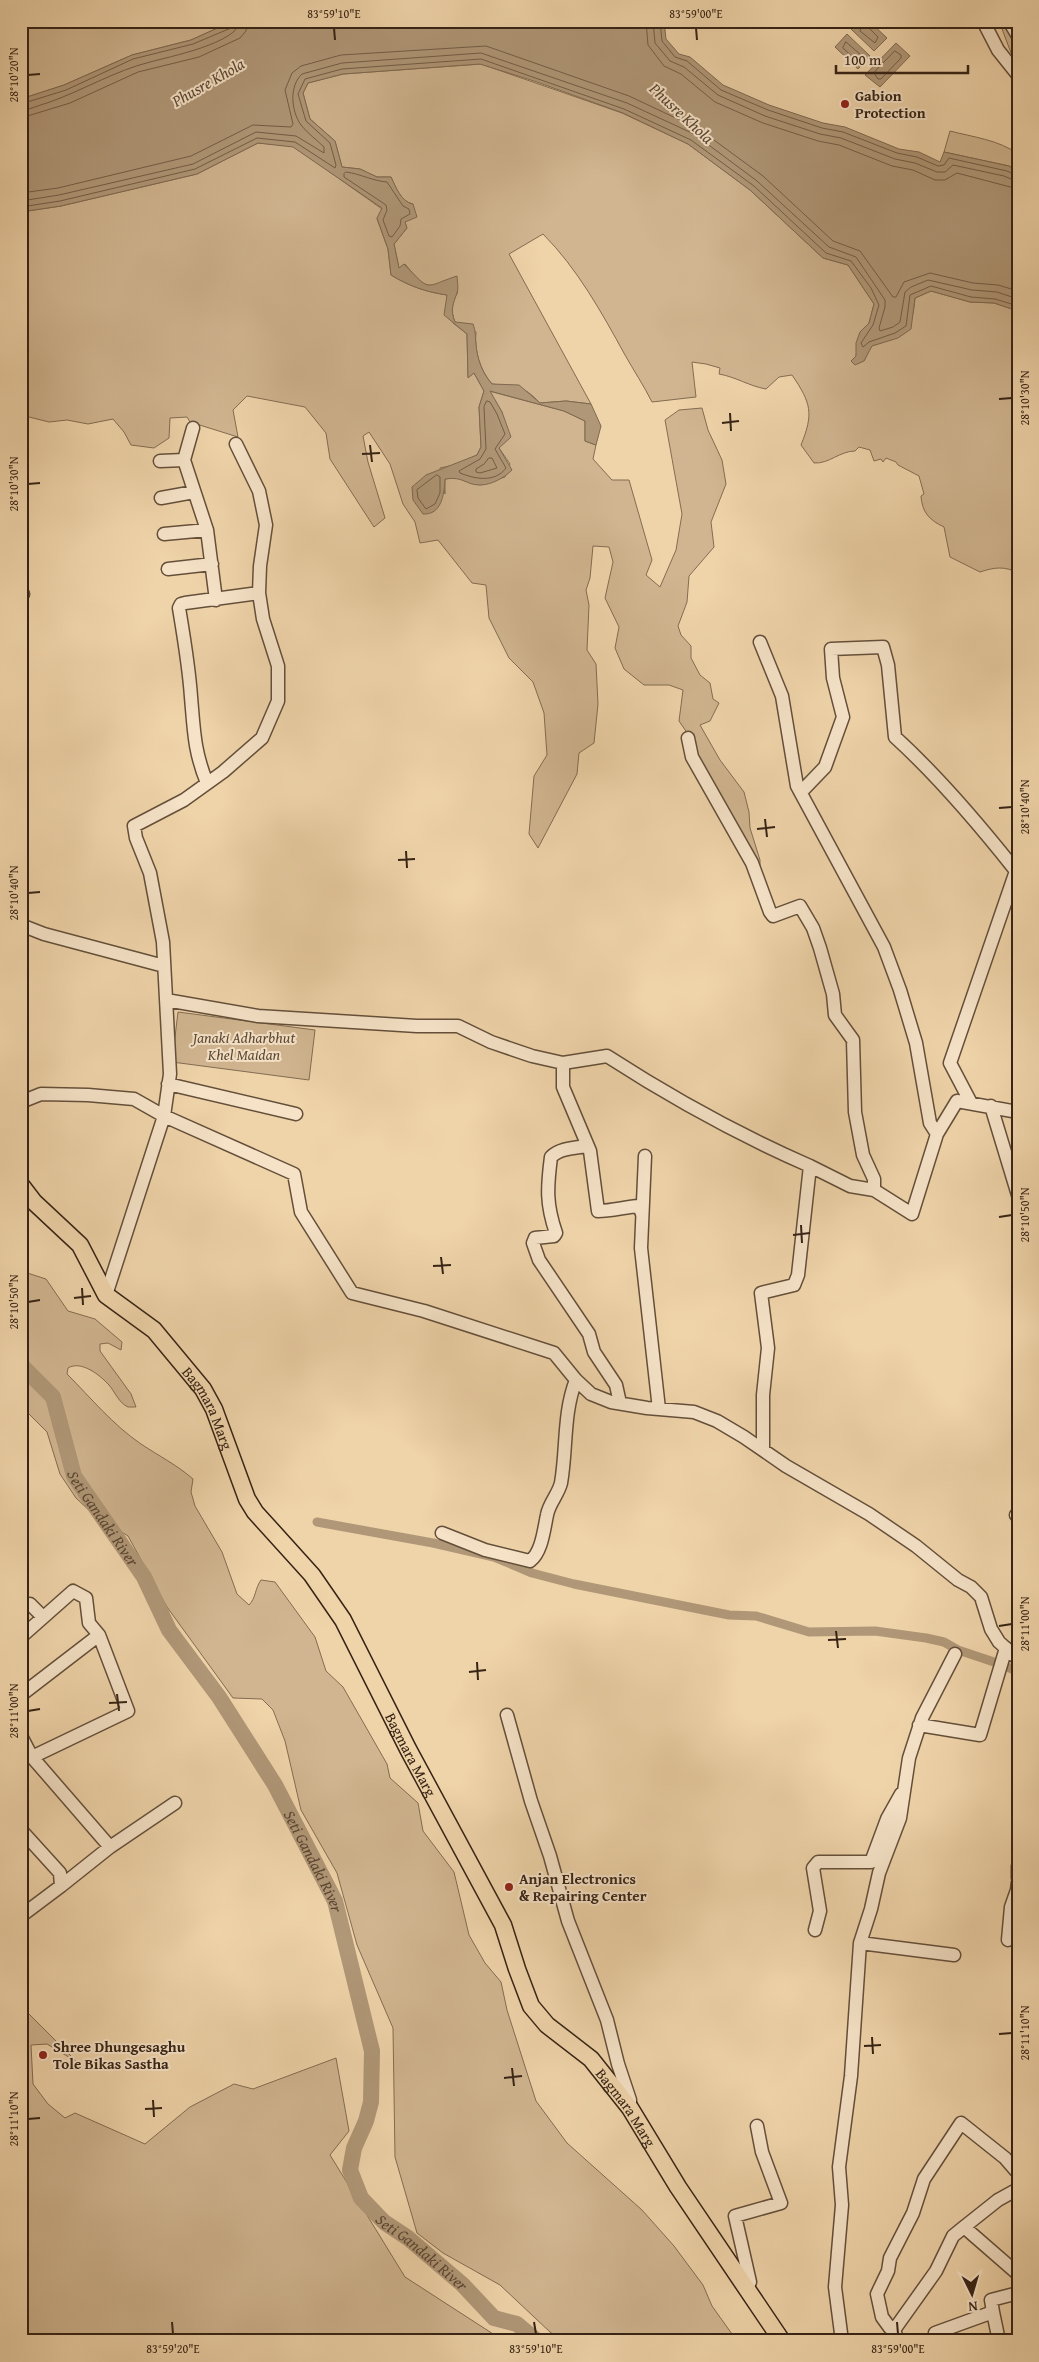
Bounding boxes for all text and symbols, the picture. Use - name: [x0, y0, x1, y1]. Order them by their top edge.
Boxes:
- text: 83°59'10"E: [307, 5, 361, 22]
- text: 83°59'00"E: [669, 5, 723, 22]
- scale bar: [836, 42, 969, 74]
- text: 28°10'20"N: [5, 47, 22, 103]
- text: 100 m: [844, 49, 882, 70]
- water label: Phusre Khola: [166, 51, 249, 113]
- water label: Phusre Khola: [644, 76, 720, 150]
- place label: Gabion Protection: [855, 85, 926, 123]
- marker: Gabion Protection: [839, 98, 851, 110]
- text: 28°10'30"N: [1016, 370, 1033, 426]
- text: 28°10'30"N: [5, 456, 22, 512]
- text: 28°10'40"N: [1016, 779, 1033, 835]
- text: 28°10'40"N: [5, 865, 22, 921]
- park label: Janaki Adharbhut Khel Maidan: [190, 1027, 295, 1065]
- text: 28°10'50"N: [1016, 1187, 1033, 1243]
- text: 28°10'50"N: [5, 1274, 22, 1330]
- street label: Bagmara Marg: [178, 1362, 239, 1453]
- water label: Seti Gandaki River: [61, 1468, 145, 1572]
- text: 28°11'00"N: [1016, 1596, 1033, 1652]
- text: 28°11'00"N: [5, 1683, 22, 1739]
- street label: Bagmara Marg: [381, 1709, 442, 1800]
- water label: Seti Gandaki River: [278, 1806, 350, 1916]
- place label: Anjan Electronics & Repairing Center: [519, 1868, 647, 1906]
- marker: Anjan Electronics & Repairing Center: [503, 1881, 515, 1893]
- text: 28°11'10"N: [1016, 2005, 1033, 2061]
- place label: Shree Dhungesaghu Tole Bikas Sastha: [53, 2036, 186, 2074]
- marker: Shree Dhungesaghu Tole Bikas Sastha: [37, 2049, 49, 2061]
- street label: Bagmara Marg: [592, 2063, 662, 2151]
- text: 28°11'10"N: [5, 2091, 22, 2147]
- water label: Seti Gandaki River: [370, 2208, 475, 2297]
- north arrow: [946, 2270, 996, 2320]
- text: N: [967, 2297, 979, 2317]
- text: 83°59'20"E: [146, 2340, 200, 2357]
- text: 83°59'10"E: [509, 2340, 563, 2357]
- text: 83°59'00"E: [871, 2340, 925, 2357]

